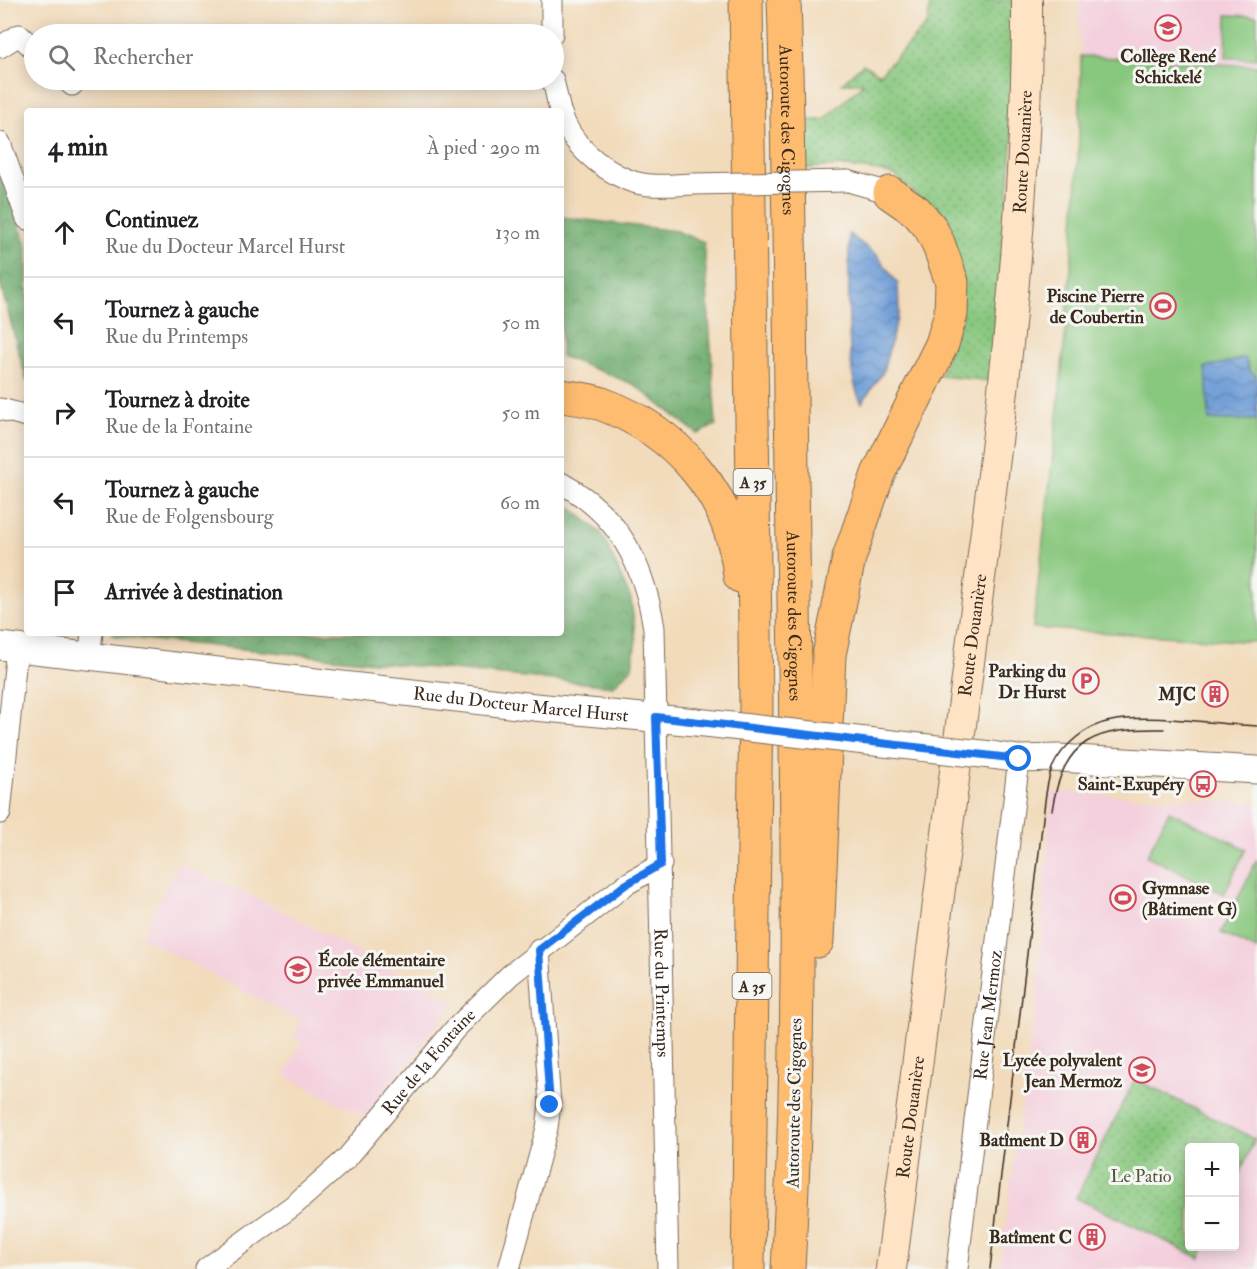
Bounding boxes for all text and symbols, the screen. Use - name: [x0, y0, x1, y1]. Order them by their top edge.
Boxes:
- school or university icon: Collège René Schickelé: [1153, 13, 1183, 43]
- search box: [24, 24, 564, 90]
- icon: search: [45, 41, 78, 74]
- text: Rechercher: [93, 43, 193, 71]
- street label: Autoroute des Cigognes: [773, 43, 800, 215]
- place label: Collège René Schickelé: [1120, 45, 1216, 89]
- street label: Route Douanière: [1008, 89, 1038, 215]
- text: 4 min: [48, 131, 108, 163]
- text: À pied · 290 m: [427, 135, 540, 160]
- text: Continuez: [105, 206, 198, 234]
- icon: ahead: [48, 216, 81, 249]
- text: 130 m: [495, 220, 540, 245]
- text: Rue du Docteur Marcel Hurst: [105, 234, 345, 259]
- place label: Piscine Pierre de Coubertin: [1046, 285, 1145, 329]
- sports icon: Piscine Pierre de Coubertin: [1148, 291, 1178, 321]
- text: Tournez à gauche: [105, 296, 259, 324]
- icon: left: [48, 306, 81, 339]
- text: 50 m: [501, 310, 540, 335]
- text: Rue du Printemps: [105, 324, 248, 349]
- text: Tournez à droite: [105, 386, 250, 414]
- icon: right: [48, 396, 81, 429]
- text: 50 m: [501, 400, 540, 425]
- text: Rue de la Fontaine: [105, 414, 253, 439]
- road number: A 35: [734, 469, 772, 495]
- text: Tournez à gauche: [105, 476, 259, 504]
- icon: left: [48, 486, 81, 519]
- text: 60 m: [500, 490, 540, 515]
- text: Rue de Folgensbourg: [105, 504, 274, 529]
- street label: Autoroute des Cigognes: [781, 530, 807, 701]
- street label: Route Douanière: [954, 572, 993, 698]
- icon: arrive: [48, 576, 81, 609]
- text: Arrivée à destination: [105, 578, 283, 606]
- place label: Parking du Dr Hurst: [988, 660, 1067, 704]
- parking icon: Parking du Dr Hurst: [1071, 666, 1101, 696]
- building icon: MJC: [1200, 679, 1230, 709]
- street label: Rue du Docteur Marcel Hurst: [412, 682, 630, 728]
- place label: MJC: [1157, 683, 1196, 706]
- route start: [1005, 745, 1031, 771]
- bus stop icon: Saint-Exupéry: [1188, 769, 1218, 799]
- place label: Saint-Exupéry: [1078, 773, 1185, 796]
- place label: Gymnase (Bâtiment G): [1142, 877, 1237, 921]
- sports icon: Gymnase (Bâtiment G): [1108, 883, 1138, 913]
- street label: Rue du Printemps: [649, 928, 674, 1057]
- place label: École élémentaire privée Emmanuel: [317, 948, 445, 993]
- street label: Rue Jean Mermoz: [969, 948, 1008, 1081]
- school or university icon: École élémentaire privée Emmanuel: [283, 955, 313, 985]
- road number: A 35: [732, 973, 771, 999]
- street label: Rue de la Fontaine: [377, 1004, 481, 1120]
- street label: Autoroute des Cigognes: [781, 1018, 807, 1189]
- place label: Lycée polyvalent Jean Mermoz: [1003, 1049, 1122, 1093]
- street label: Route Douanière: [892, 1054, 930, 1180]
- school or university icon: Lycée polyvalent Jean Mermoz: [1127, 1055, 1157, 1085]
- route end: [536, 1091, 562, 1117]
- building icon: Batîment D: [1068, 1125, 1098, 1155]
- place label: Batîment D: [979, 1129, 1064, 1152]
- map controls: [1185, 1143, 1239, 1251]
- button: +: [1185, 1143, 1239, 1197]
- park label: Le Patio: [1110, 1165, 1172, 1188]
- button: −: [1185, 1197, 1239, 1251]
- building icon: Batîment C: [1077, 1222, 1107, 1252]
- place label: Batîment C: [989, 1226, 1072, 1249]

